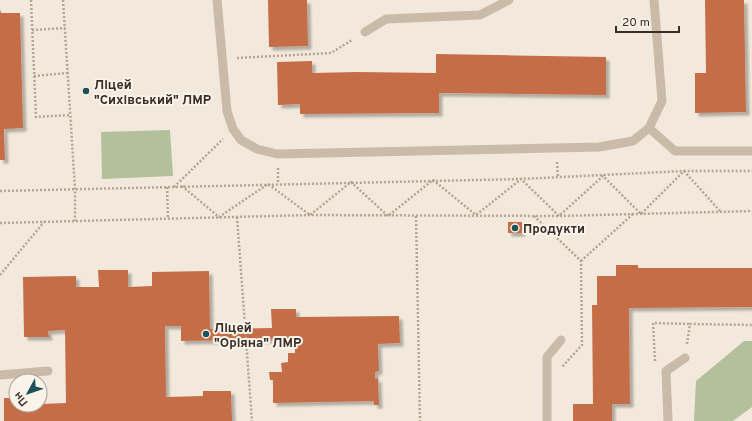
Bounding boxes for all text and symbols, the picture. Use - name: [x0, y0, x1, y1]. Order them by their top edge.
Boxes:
- scale bar: [616, 8, 679, 34]
- text: 20 m: [622, 15, 650, 31]
- place label: Ліцей "Сихівський" ЛМР: [94, 78, 212, 109]
- marker: Ліцей "Сихівський" ЛМР: [81, 86, 91, 96]
- place label: Продукти: [523, 222, 585, 238]
- marker: Продукти: [510, 223, 520, 233]
- place label: Ліцей "Оріяна" ЛМР: [214, 321, 302, 352]
- marker: Ліцей "Оріяна" ЛМР: [201, 329, 211, 339]
- north arrow: [8, 373, 48, 413]
- text: Пн: [11, 389, 31, 409]

